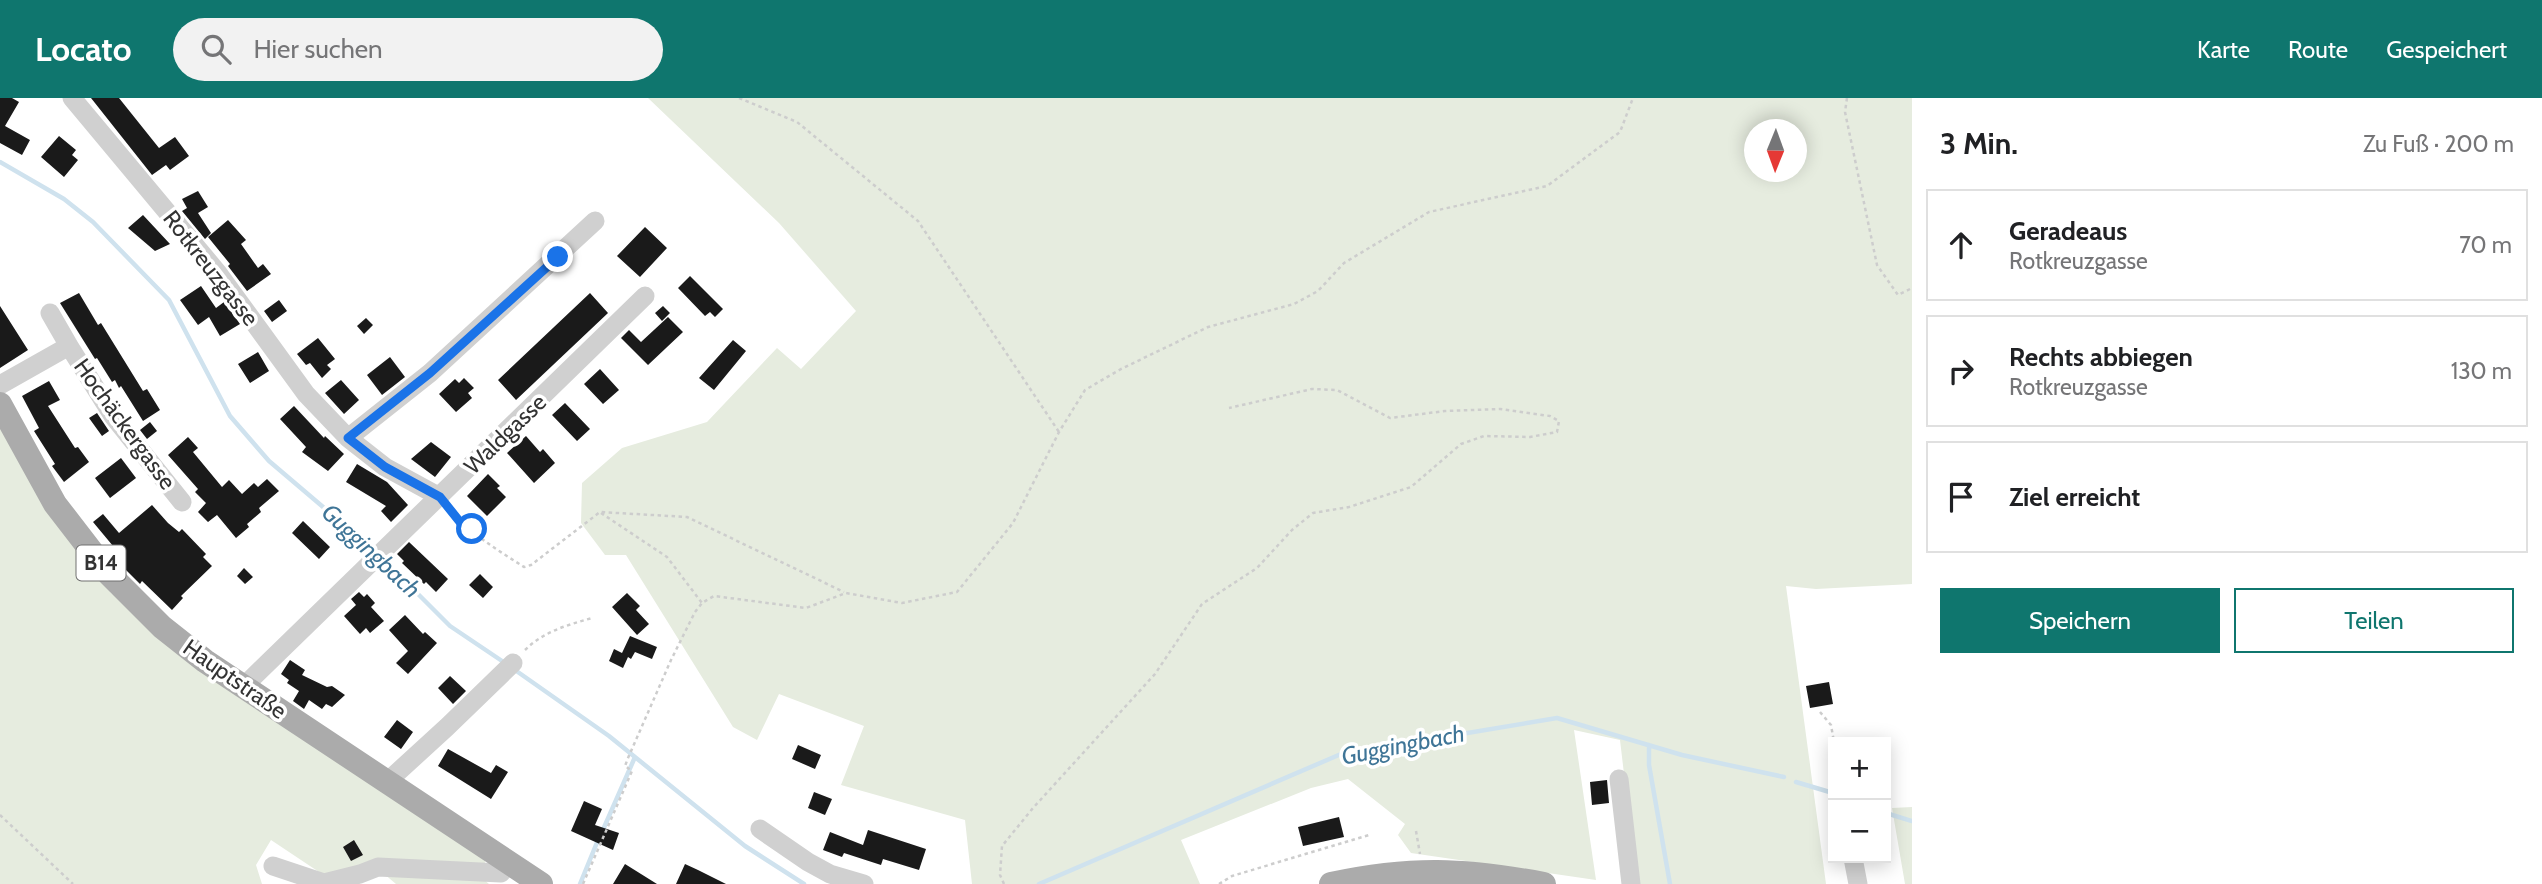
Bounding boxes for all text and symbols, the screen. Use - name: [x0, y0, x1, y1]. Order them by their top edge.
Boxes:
- search box: [173, 18, 663, 81]
- text: Locato: [35, 29, 131, 69]
- icon: search: [197, 30, 235, 68]
- text: Hier suchen: [253, 33, 383, 65]
- text: Karte: [2197, 35, 2250, 64]
- text: Route: [2288, 35, 2348, 64]
- text: Gespeichert: [2386, 35, 2507, 64]
- north arrow: [1744, 119, 1807, 182]
- text: 3 Min.: [1940, 125, 2018, 162]
- text: Zu Fuß · 200 m: [2363, 130, 2514, 158]
- street label: Rotkreuzgasse: [157, 205, 265, 331]
- text: Geradeaus: [2009, 215, 2127, 247]
- icon: ahead: [1942, 226, 1980, 264]
- text: 70 m: [2459, 231, 2512, 259]
- route end: [542, 241, 573, 272]
- text: Rotkreuzgasse: [2009, 247, 2148, 275]
- text: Rechts abbiegen: [2009, 341, 2193, 373]
- icon: right: [1942, 352, 1980, 390]
- street label: Hochäckergasse: [68, 353, 182, 495]
- text: 130 m: [2451, 357, 2512, 385]
- text: Rotkreuzgasse: [2009, 373, 2148, 401]
- street label: Waldgasse: [458, 388, 552, 480]
- icon: arrive: [1942, 478, 1980, 516]
- text: Ziel erreicht: [2009, 481, 2140, 513]
- water label: Guggingbach: [316, 497, 427, 604]
- route start: [456, 513, 487, 544]
- road number: B14: [76, 546, 126, 580]
- button: Speichern: [1940, 588, 2220, 653]
- button: Teilen: [2234, 588, 2514, 653]
- street label: Hauptstraße: [178, 633, 292, 725]
- water label: Guggingbach: [1339, 718, 1467, 771]
- map controls: [1828, 737, 1891, 863]
- button: +: [1828, 737, 1891, 800]
- button: −: [1828, 800, 1891, 863]

